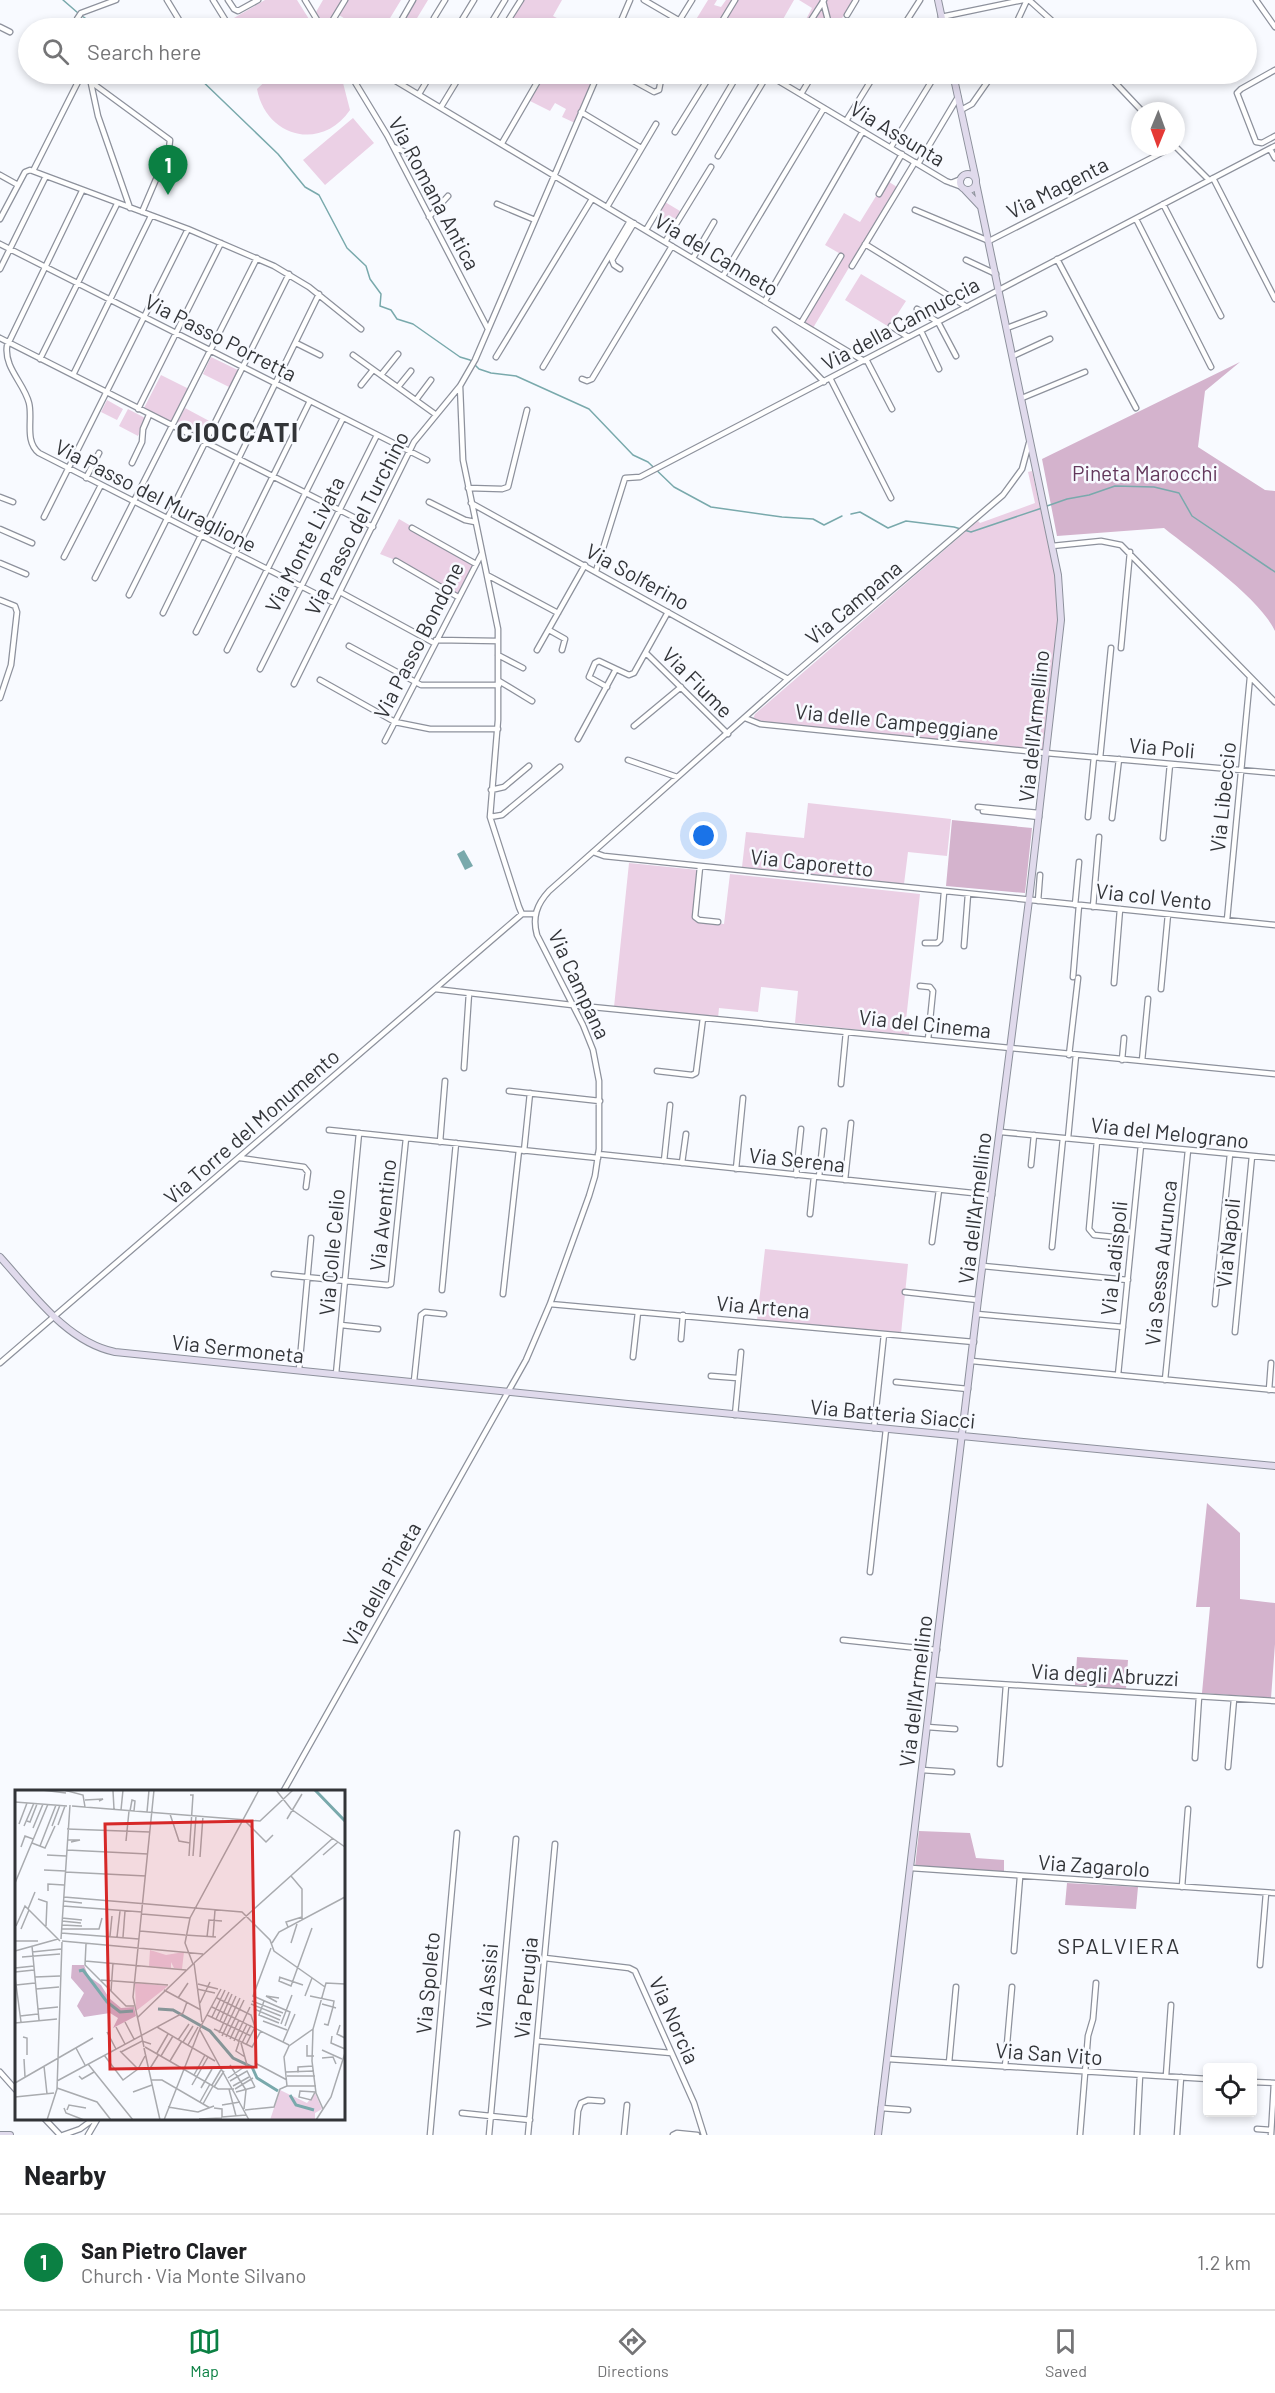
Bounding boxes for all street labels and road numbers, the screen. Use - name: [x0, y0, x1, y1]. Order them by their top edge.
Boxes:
- street label: Via Assunta: [846, 95, 950, 171]
- street label: Via Romana Antica: [384, 112, 486, 274]
- street label: Via Magenta: [1002, 151, 1112, 223]
- street label: Via del Canneto: [651, 207, 783, 301]
- street label: Via della Cannuccia: [817, 271, 983, 375]
- street label: Via Passo Porretta: [141, 288, 301, 386]
- street label: Via Passo del Turchino: [299, 427, 413, 619]
- street label: Via Passo del Muraglione: [51, 433, 261, 557]
- street label: Via Monte Livata: [259, 472, 349, 616]
- street label: Via Solferino: [582, 537, 694, 615]
- street label: Via Campana: [800, 555, 906, 649]
- street label: Via Passo Bondone: [368, 558, 468, 722]
- street label: Via Fiume: [657, 641, 739, 723]
- street label: Via dell'Armellino: [1013, 649, 1053, 803]
- street label: Via delle Campeggiane: [794, 698, 1000, 744]
- street label: Via Poli: [1128, 732, 1196, 762]
- street label: Via Libeccio: [1204, 740, 1240, 854]
- street label: Via Caporetto: [749, 843, 875, 881]
- street label: Via col Vento: [1095, 877, 1213, 915]
- street label: Via Campana: [544, 925, 616, 1043]
- street label: Via del Cinema: [858, 1004, 992, 1042]
- street label: Via Torre del Monumento: [158, 1043, 344, 1209]
- street label: Via del Melograno: [1090, 1111, 1250, 1153]
- street label: Via dell'Armellino: [952, 1131, 996, 1285]
- street label: Via Serena: [748, 1142, 846, 1176]
- street label: Via Aventino: [364, 1158, 400, 1272]
- street label: Via Sessa Aurunca: [1139, 1179, 1181, 1347]
- street label: Via Colle Celio: [313, 1187, 349, 1317]
- street label: Via Napoli: [1210, 1197, 1244, 1289]
- street label: Via Ladispoli: [1095, 1199, 1131, 1317]
- street label: Via Artena: [715, 1289, 811, 1323]
- street label: Via Sermoneta: [171, 1329, 305, 1367]
- street label: Via Batteria Siacci: [809, 1393, 977, 1433]
- street label: Via della Pineta: [337, 1517, 425, 1651]
- street label: Via dell'Armellino: [893, 1614, 937, 1768]
- street label: Via degli Abruzzi: [1030, 1658, 1180, 1690]
- street label: Via Zagarolo: [1037, 1849, 1151, 1881]
- street label: Via Spoleto: [410, 1931, 444, 2035]
- street label: Via Perugia: [508, 1936, 542, 2040]
- street label: Via Assisi: [470, 1942, 502, 2030]
- street label: Via Norcia: [645, 1973, 705, 2067]
- street label: Via San Vito: [994, 2037, 1104, 2069]

